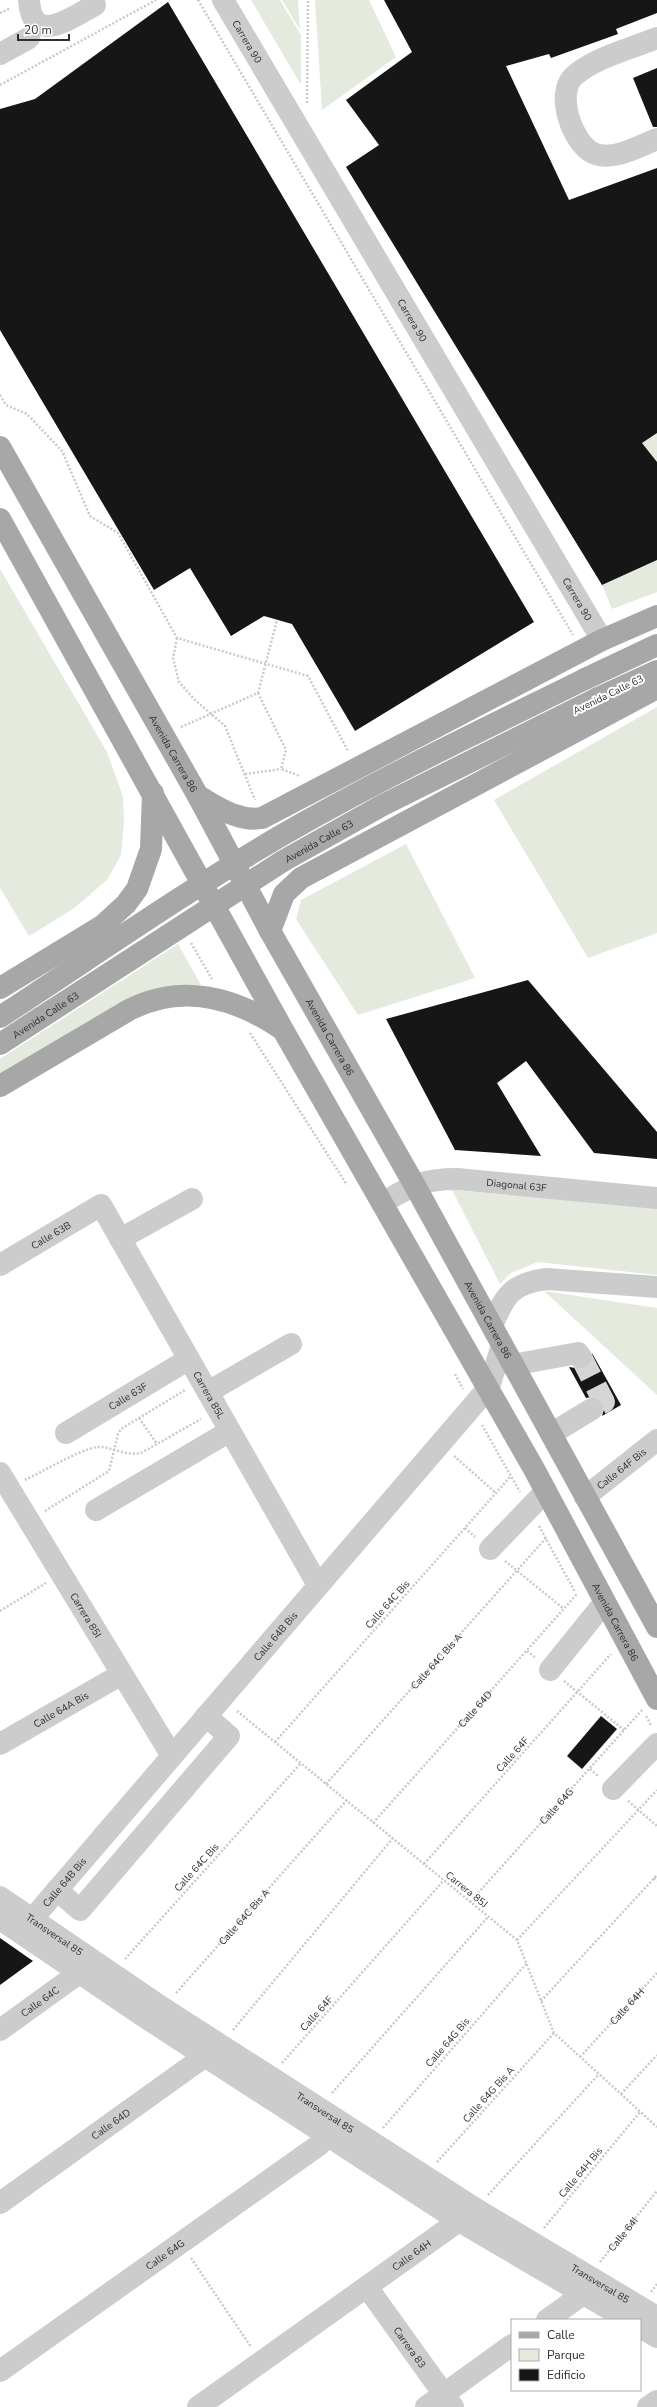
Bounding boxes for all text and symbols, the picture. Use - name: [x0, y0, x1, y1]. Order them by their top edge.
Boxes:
- scale bar: [18, 16, 69, 42]
- street label: Carrera 90: [228, 18, 265, 66]
- text: 20 m: [24, 22, 52, 38]
- street label: Carrera 90: [393, 296, 430, 345]
- street label: Carrera 90: [559, 575, 595, 623]
- street label: Avenida Calle 63: [571, 672, 646, 718]
- street label: Avenida Carrera 86: [145, 712, 200, 795]
- street label: Avenida Calle 63: [282, 817, 356, 867]
- street label: Avenida Calle 63: [10, 989, 82, 1042]
- street label: Avenida Carrera 86: [302, 996, 357, 1079]
- street label: Diagonal 63F: [486, 1176, 548, 1196]
- street label: Calle 63B: [29, 1218, 74, 1253]
- street label: Avenida Carrera 86: [460, 1279, 515, 1362]
- street label: Carrera 85L: [189, 1369, 228, 1422]
- street label: Calle 63F: [106, 1379, 151, 1414]
- street label: Calle 64F Bis: [594, 1445, 650, 1493]
- street label: Calle 64C Bis: [362, 1577, 413, 1632]
- street label: Avenida Carrera 86: [588, 1581, 641, 1664]
- street label: Carrera 85I: [66, 1590, 104, 1641]
- street label: Calle 64B Bis: [251, 1609, 301, 1664]
- street label: Calle 64C Bis A: [408, 1630, 466, 1693]
- street label: Calle 64D: [455, 1688, 496, 1731]
- street label: Calle 64A Bis: [31, 1689, 92, 1731]
- street label: Calle 64F: [493, 1734, 533, 1775]
- street label: Calle 64G: [537, 1785, 577, 1828]
- street label: Calle 64C Bis: [171, 1840, 222, 1895]
- street label: Calle 64B Bis: [40, 1855, 90, 1910]
- street label: Carrera 85J: [442, 1868, 491, 1911]
- street label: Calle 64C Bis A: [216, 1886, 274, 1948]
- street label: Transversal 85: [23, 1911, 85, 1959]
- street label: Calle 64C: [18, 1983, 63, 2021]
- street label: Calle 64H: [607, 1985, 648, 2028]
- street label: Calle 64F: [297, 1993, 337, 2034]
- street label: Calle 64G Bis: [422, 2015, 473, 2070]
- street label: Calle 64G Bis A: [460, 2063, 518, 2126]
- street label: Transversal 85: [293, 2089, 356, 2137]
- street label: Calle 64D: [89, 2106, 134, 2143]
- street label: Calle 64H Bis: [556, 2144, 606, 2201]
- street label: Calle 64I: [605, 2214, 641, 2255]
- street label: Calle 64G: [143, 2236, 188, 2274]
- street label: Calle 64H: [389, 2237, 434, 2275]
- street label: Transversal 85: [568, 2261, 632, 2307]
- legend: [511, 2319, 641, 2391]
- street label: Carrera 83: [390, 2324, 429, 2371]
- text: Calle: [547, 2327, 575, 2343]
- text: Parque: [547, 2347, 585, 2363]
- text: Edificio: [547, 2367, 586, 2383]

